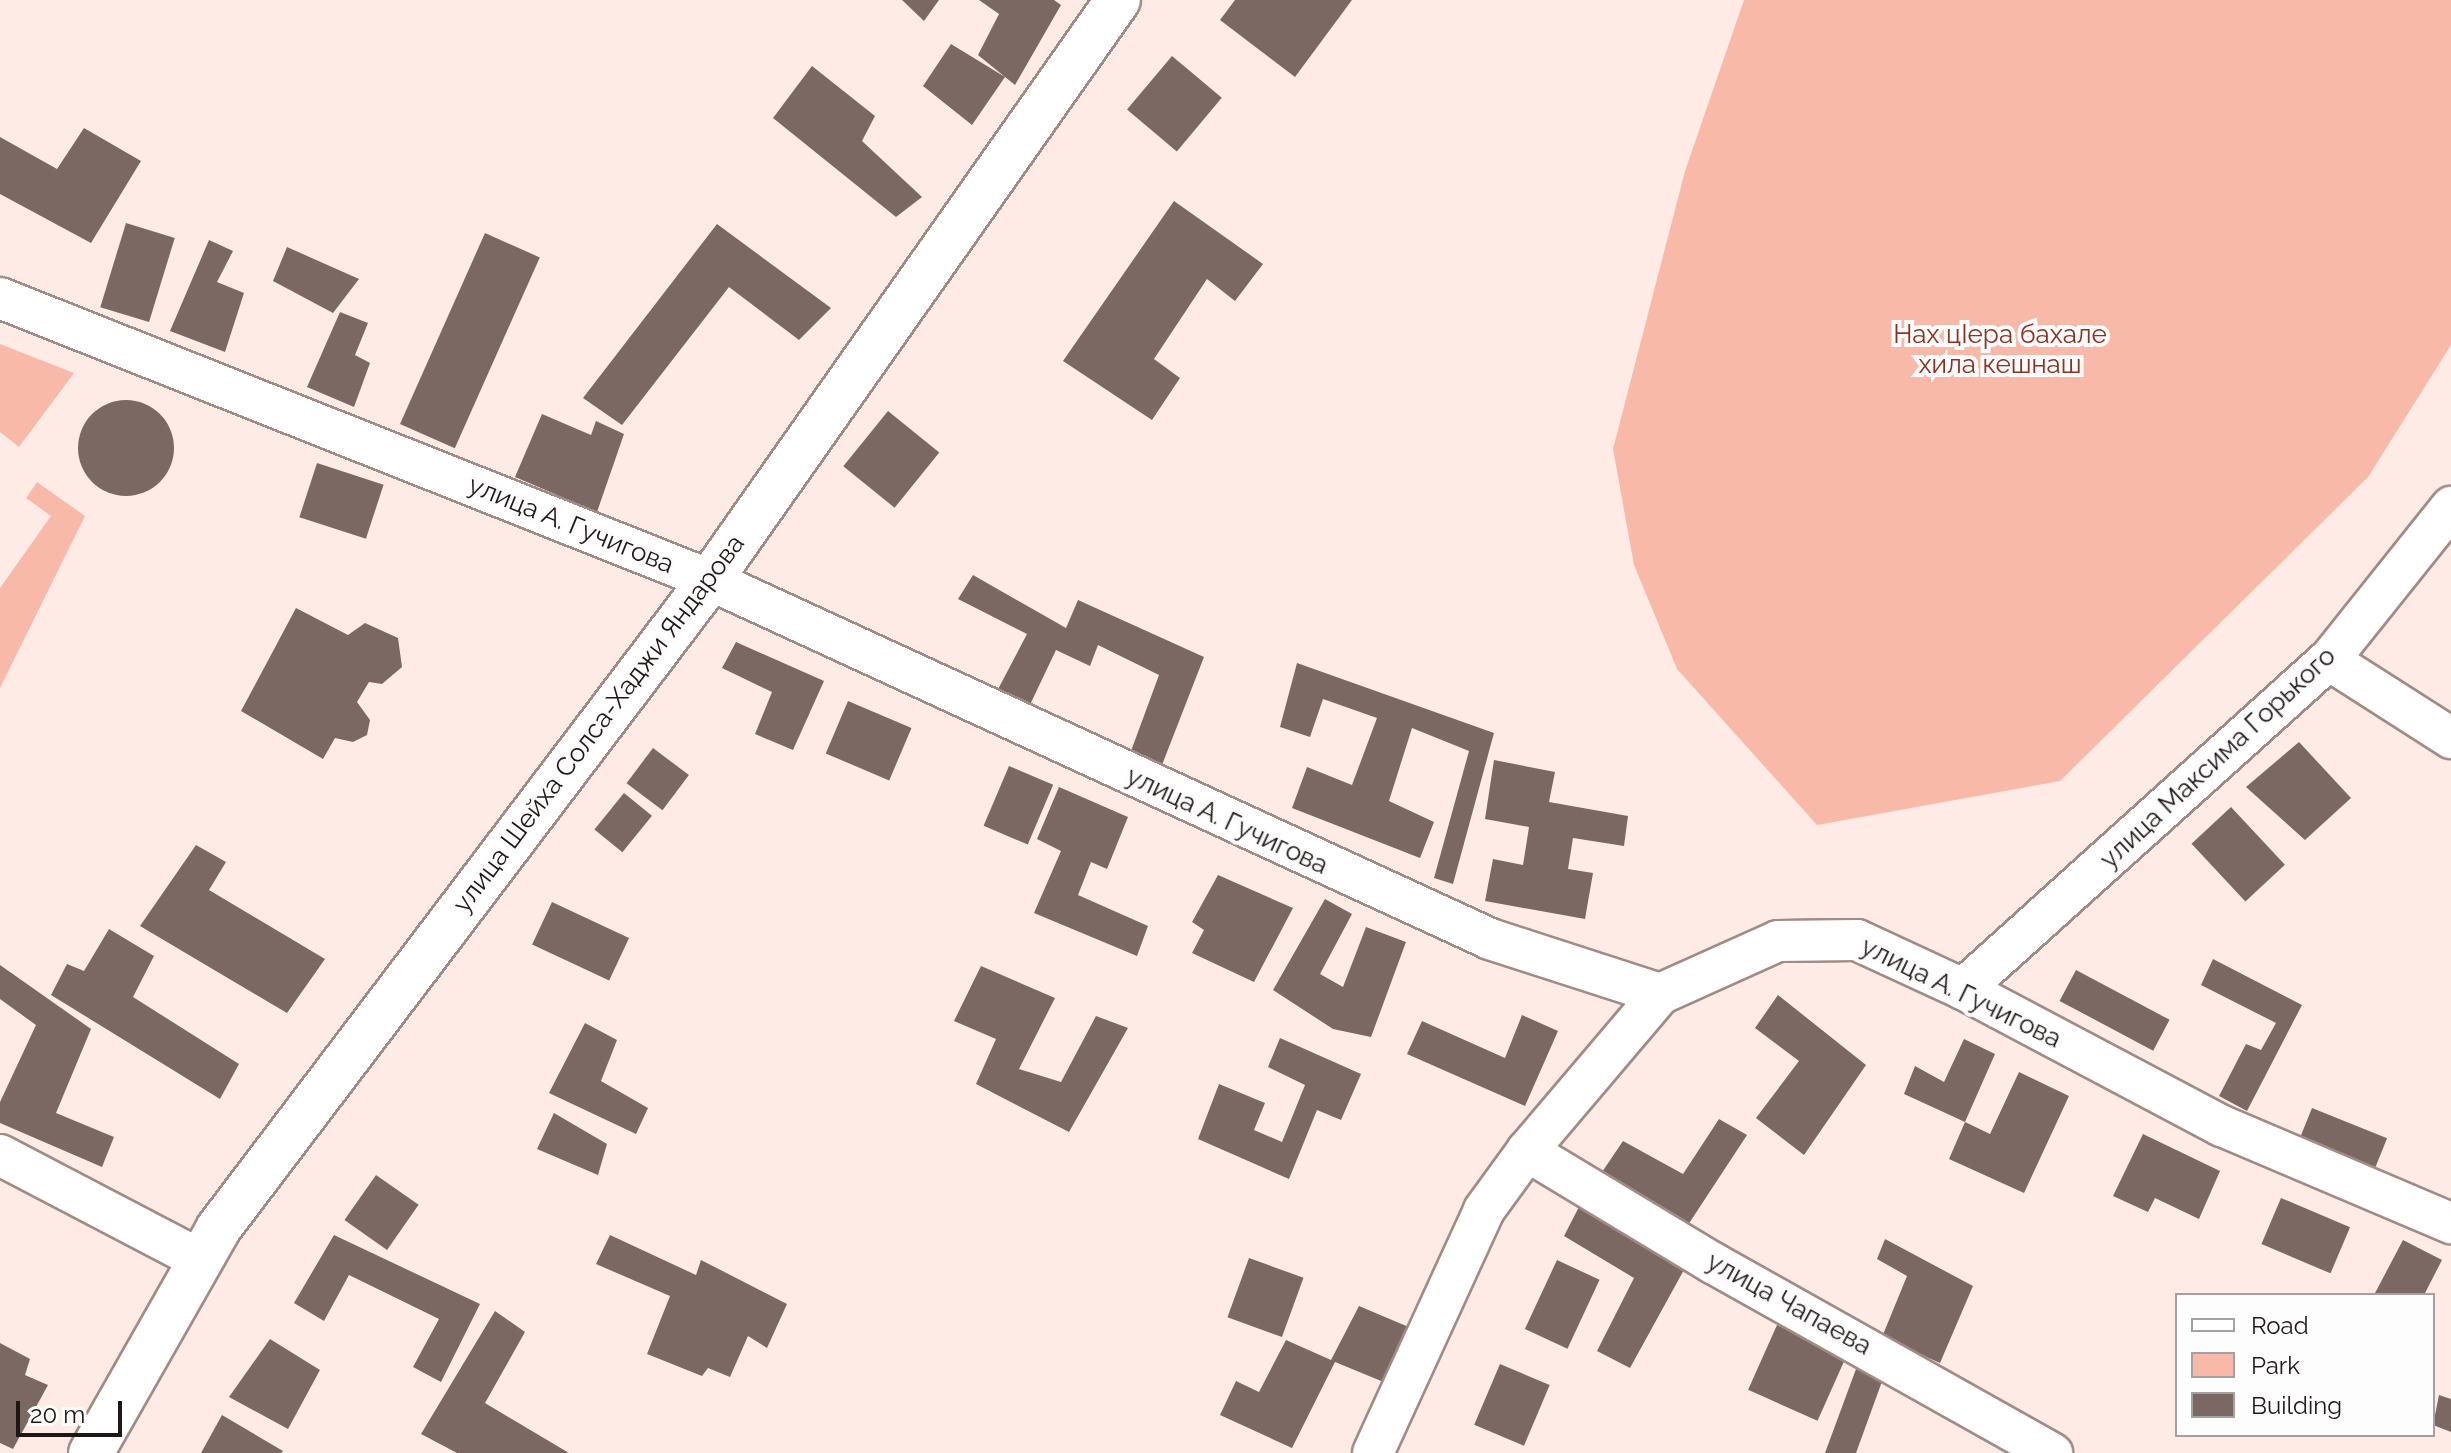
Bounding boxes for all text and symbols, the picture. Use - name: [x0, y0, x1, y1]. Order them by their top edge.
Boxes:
- park label: Нах цIера бахале хила кешнаш: [1893, 319, 2107, 380]
- street label: улица А. Гучигова: [463, 469, 679, 581]
- street label: улица Шейха Солса-Хаджи Яндарова: [447, 529, 751, 919]
- street label: улица Максима Горького: [2094, 641, 2342, 875]
- street label: улица А. Гучигова: [1121, 760, 1333, 882]
- street label: улица А. Гучигова: [1855, 931, 2067, 1055]
- street label: улица Чапаева: [1701, 1246, 1877, 1362]
- legend: [2175, 1293, 2435, 1437]
- text: Road: [2251, 1311, 2309, 1340]
- text: Park: [2251, 1351, 2300, 1380]
- scale bar: [20, 1385, 126, 1435]
- text: Building: [2251, 1391, 2342, 1420]
- text: 20 m: [30, 1400, 85, 1429]

